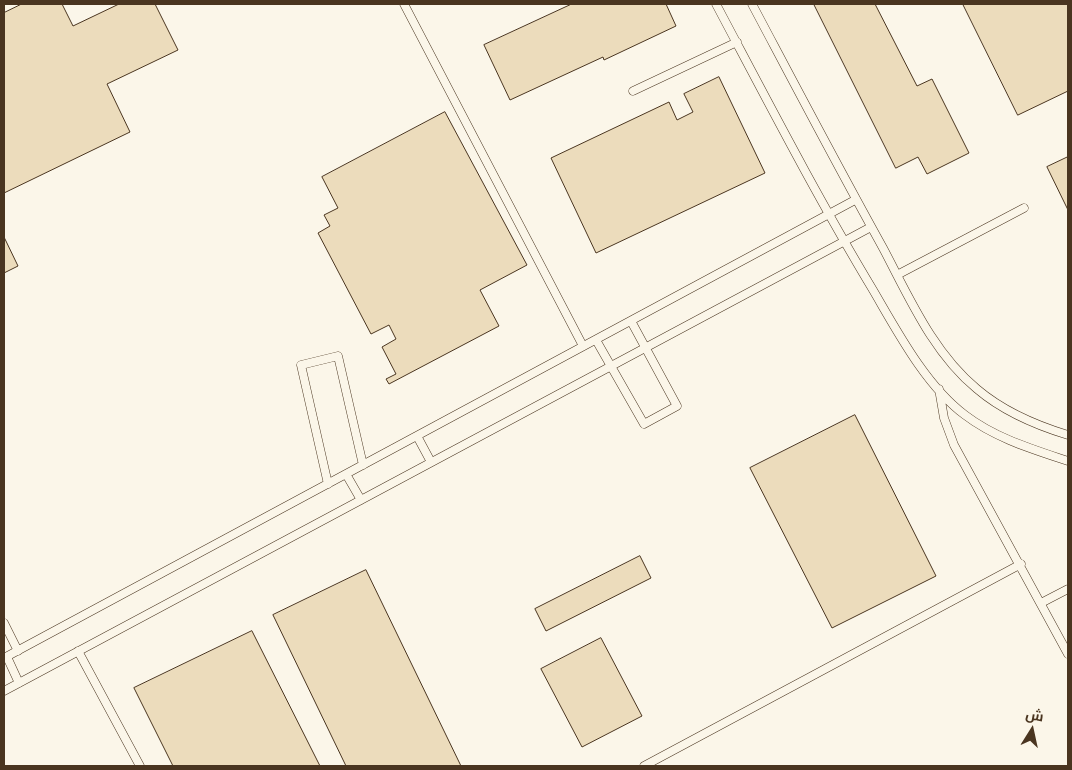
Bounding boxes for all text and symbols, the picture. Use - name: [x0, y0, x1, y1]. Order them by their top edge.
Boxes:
- north arrow: [1007, 705, 1057, 755]
- text: ش: [1024, 706, 1045, 725]

